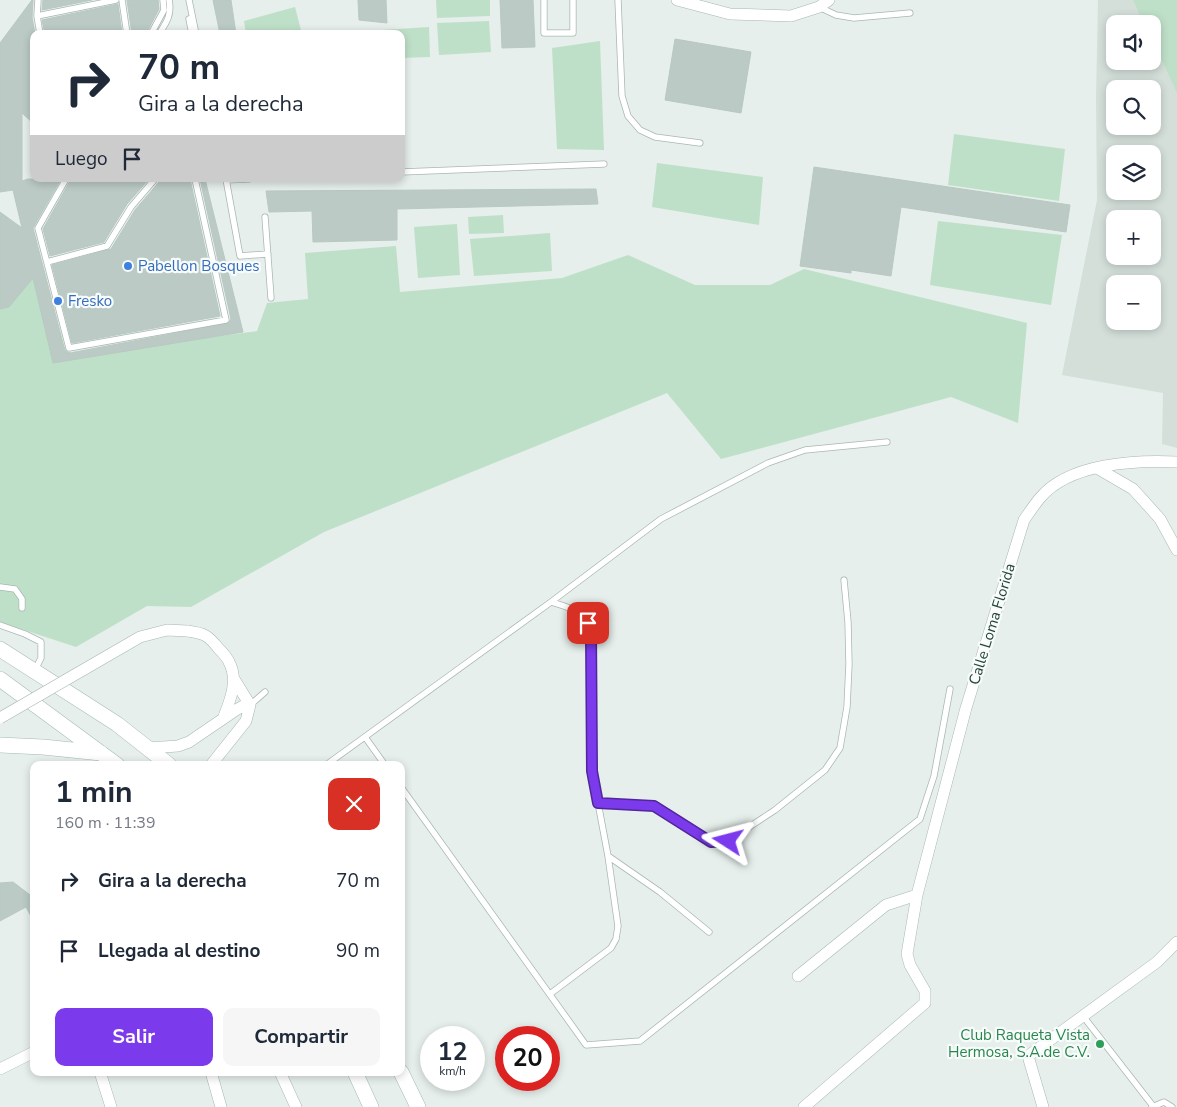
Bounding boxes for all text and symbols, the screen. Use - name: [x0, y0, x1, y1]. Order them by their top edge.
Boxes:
- map controls: [1106, 15, 1161, 330]
- button: sound: [1106, 15, 1161, 70]
- text: 70 m: [138, 44, 220, 91]
- icon: right: [55, 50, 120, 115]
- button: search: [1106, 80, 1161, 135]
- text: Gira a la derecha: [138, 89, 304, 119]
- icon: arrive: [118, 145, 146, 173]
- button: layers: [1106, 145, 1161, 200]
- text: Luego: [55, 146, 108, 172]
- button: +: [1106, 210, 1161, 265]
- place label: Pabellon Bosques: [138, 256, 259, 276]
- marker: Pabellon Bosques: [122, 260, 134, 272]
- button: −: [1106, 275, 1161, 330]
- place label: Fresko: [68, 291, 112, 311]
- marker: Fresko: [52, 295, 64, 307]
- street label: Calle Loma Florida: [964, 561, 1020, 687]
- pin: [567, 602, 609, 644]
- icon: arrive: [574, 609, 602, 637]
- text: 1 min: [55, 772, 133, 813]
- button: close: [328, 778, 380, 830]
- text: 160 m · 11:39: [55, 812, 156, 834]
- position arrow: [701, 814, 753, 866]
- icon: right: [55, 867, 83, 895]
- text: Gira a la derecha: [98, 868, 247, 894]
- text: 70 m: [336, 868, 380, 894]
- icon: arrive: [55, 937, 83, 965]
- text: Llegada al destino: [98, 938, 260, 964]
- text: 90 m: [336, 938, 380, 964]
- button: Salir: [55, 1008, 213, 1066]
- button: Compartir: [223, 1008, 380, 1066]
- place label: Club Raqueta Vista Hermosa, S.A.de C.V.: [948, 1025, 1090, 1062]
- speed limit sign: 20: [495, 1026, 560, 1091]
- text: 12: [437, 1035, 468, 1069]
- marker: Club Raqueta Vista Hermosa, S.A.de C.V.: [1094, 1038, 1106, 1050]
- text: km/h: [439, 1063, 466, 1079]

